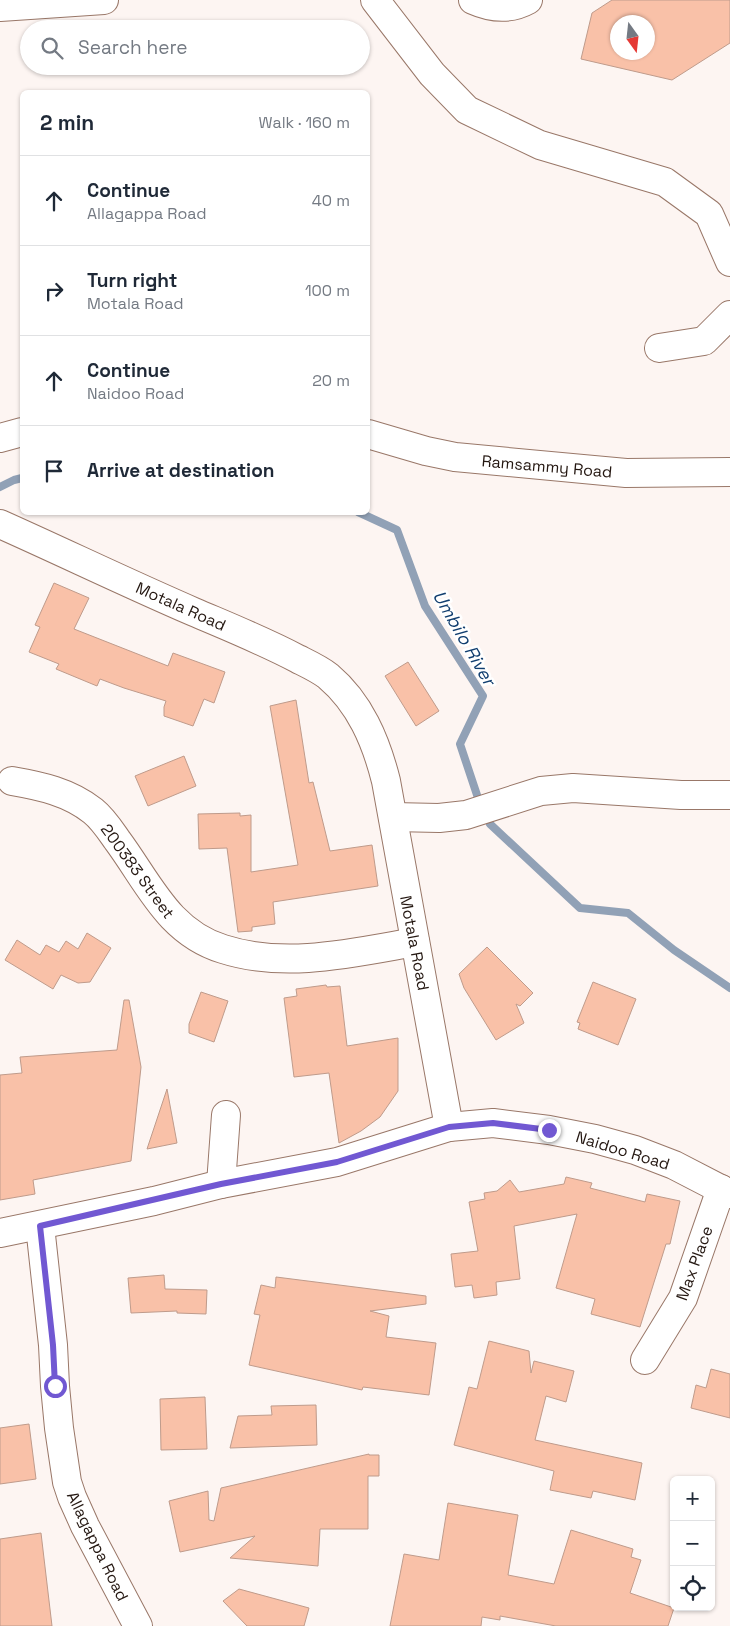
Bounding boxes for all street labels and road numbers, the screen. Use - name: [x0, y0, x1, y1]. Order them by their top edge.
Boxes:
- street label: Ramsammy Road: [481, 450, 613, 483]
- street label: Motala Road: [132, 577, 229, 636]
- street label: 200383 Street: [96, 820, 179, 923]
- street label: Motala Road: [395, 894, 434, 992]
- street label: Naidoo Road: [573, 1126, 672, 1175]
- street label: Max Place: [671, 1223, 718, 1304]
- street label: Allagappa Road: [62, 1488, 133, 1605]

